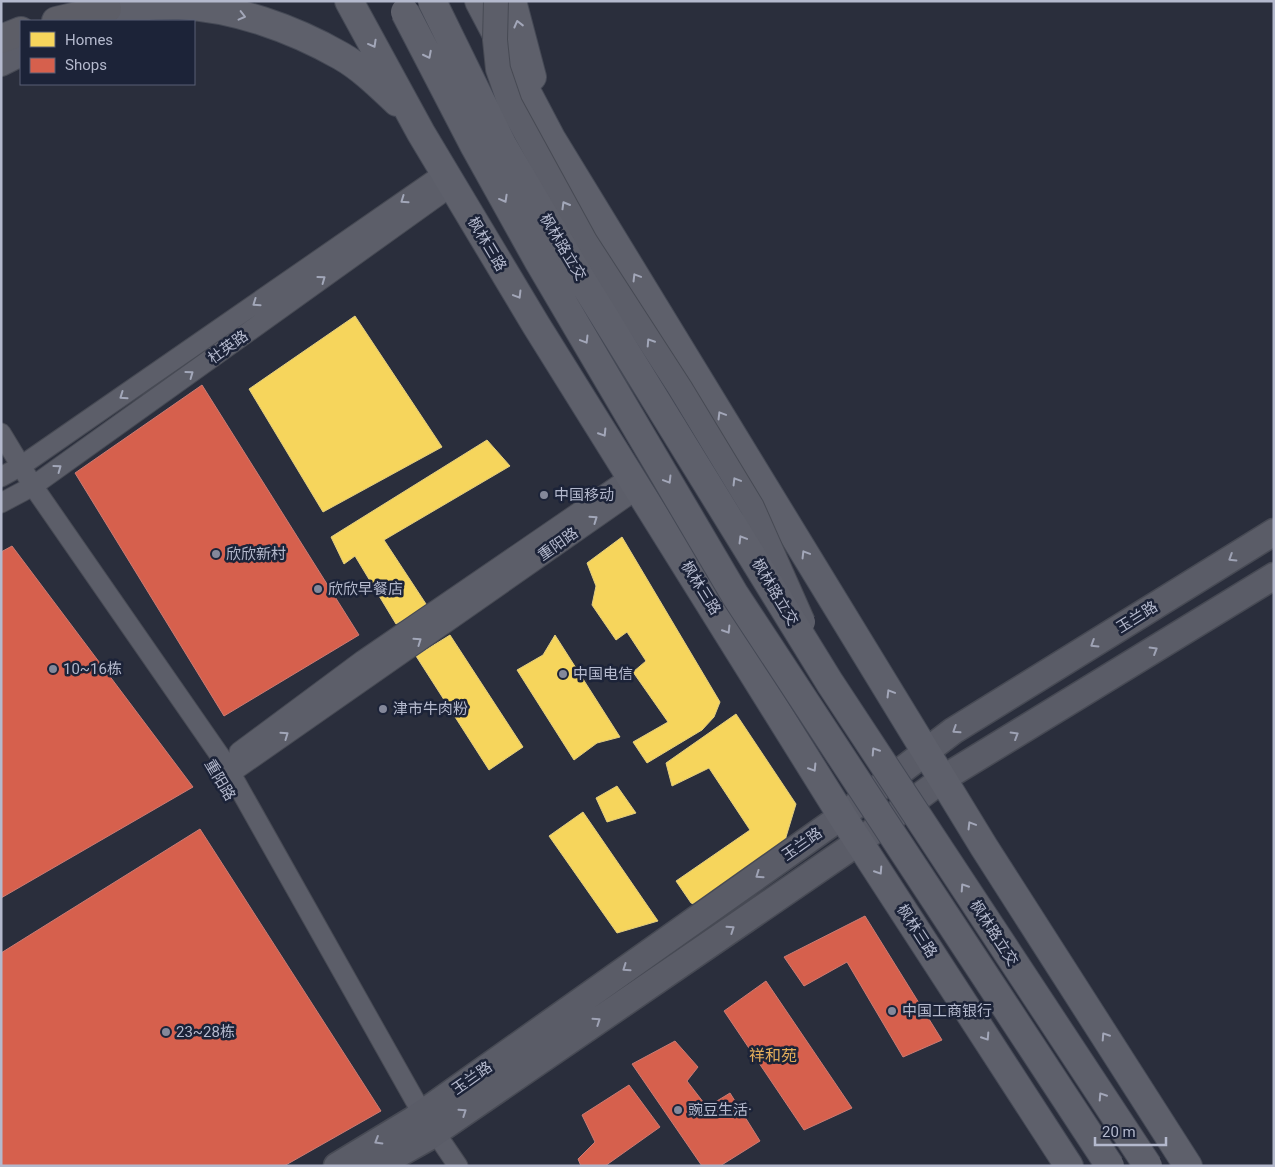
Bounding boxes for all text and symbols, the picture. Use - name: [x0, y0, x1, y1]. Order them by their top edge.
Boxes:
- one-way arrow: [237, 10, 245, 20]
- one-way arrow: [513, 19, 524, 28]
- legend: [20, 20, 195, 85]
- text: Homes: [65, 31, 113, 49]
- one-way arrow: [366, 39, 376, 48]
- one-way arrow: [422, 50, 432, 59]
- text: Shops: [65, 56, 107, 74]
- one-way arrow: [498, 193, 508, 202]
- one-way arrow: [401, 194, 410, 203]
- one-way arrow: [561, 201, 571, 210]
- street label: 枫林路立交: [536, 210, 590, 284]
- street label: 枫林三路: [464, 214, 510, 274]
- one-way arrow: [633, 273, 642, 282]
- one-way arrow: [316, 276, 326, 285]
- one-way arrow: [511, 289, 521, 298]
- one-way arrow: [253, 297, 262, 306]
- street label: 杜英路: [205, 326, 251, 368]
- one-way arrow: [578, 334, 588, 343]
- one-way arrow: [647, 339, 657, 348]
- one-way arrow: [184, 371, 194, 380]
- one-way arrow: [119, 390, 129, 399]
- one-way arrow: [717, 412, 727, 421]
- one-way arrow: [597, 427, 607, 436]
- one-way arrow: [52, 465, 62, 474]
- one-way arrow: [661, 474, 671, 483]
- one-way arrow: [732, 477, 742, 486]
- place label: 中国移动: [554, 486, 614, 504]
- marker: 中国移动: [538, 489, 550, 501]
- one-way arrow: [589, 516, 598, 525]
- street label: 重阳路: [534, 524, 582, 564]
- one-way arrow: [739, 536, 749, 545]
- place label: 欣欣新村: [226, 545, 286, 563]
- marker: 欣欣新村: [210, 548, 222, 560]
- one-way arrow: [802, 550, 812, 559]
- one-way arrow: [1229, 552, 1238, 562]
- street label: 枫林路立交: [748, 555, 802, 629]
- street label: 枫林三路: [677, 558, 725, 618]
- place label: 欣欣早餐店: [328, 580, 403, 598]
- marker: 欣欣早餐店: [312, 583, 324, 595]
- street label: 玉兰路: [1113, 597, 1161, 637]
- one-way arrow: [721, 624, 730, 633]
- one-way arrow: [1091, 637, 1100, 647]
- one-way arrow: [412, 638, 422, 647]
- one-way arrow: [1148, 646, 1157, 656]
- place label: 10~16栋: [63, 660, 122, 678]
- marker: 10~16栋: [47, 663, 59, 675]
- place label: 中国电信: [573, 665, 633, 683]
- marker: 中国电信: [557, 668, 569, 680]
- one-way arrow: [886, 689, 896, 698]
- place label: 津市牛肉粉: [393, 700, 468, 718]
- marker: 津市牛肉粉: [377, 703, 389, 715]
- one-way arrow: [953, 723, 962, 733]
- one-way arrow: [1010, 731, 1019, 741]
- one-way arrow: [279, 732, 289, 741]
- one-way arrow: [872, 748, 881, 757]
- street label: 重阳路: [201, 756, 239, 804]
- one-way arrow: [807, 762, 816, 771]
- one-way arrow: [968, 821, 978, 830]
- street label: 玉兰路: [778, 824, 826, 864]
- one-way arrow: [873, 865, 882, 875]
- one-way arrow: [755, 869, 765, 878]
- one-way arrow: [961, 883, 970, 893]
- street label: 枫林路立交: [966, 897, 1022, 969]
- street label: 枫林三路: [893, 901, 941, 961]
- one-way arrow: [725, 926, 735, 935]
- one-way arrow: [623, 962, 632, 971]
- place label: 中国工商银行: [902, 1002, 992, 1020]
- marker: 中国工商银行: [886, 1005, 898, 1017]
- one-way arrow: [591, 1018, 601, 1027]
- place label: 23~28栋: [176, 1023, 235, 1041]
- marker: 23~28栋: [160, 1026, 172, 1038]
- one-way arrow: [980, 1031, 989, 1041]
- one-way arrow: [1102, 1033, 1111, 1042]
- district label: 祥和苑: [749, 1046, 797, 1065]
- street label: 玉兰路: [448, 1058, 496, 1098]
- one-way arrow: [1098, 1092, 1108, 1101]
- place label: 豌豆生活·: [688, 1101, 752, 1119]
- marker: 豌豆生活·: [672, 1104, 684, 1116]
- one-way arrow: [457, 1109, 466, 1118]
- scale bar: [1095, 1114, 1166, 1146]
- text: 20 m: [1102, 1123, 1136, 1141]
- one-way arrow: [375, 1135, 384, 1145]

